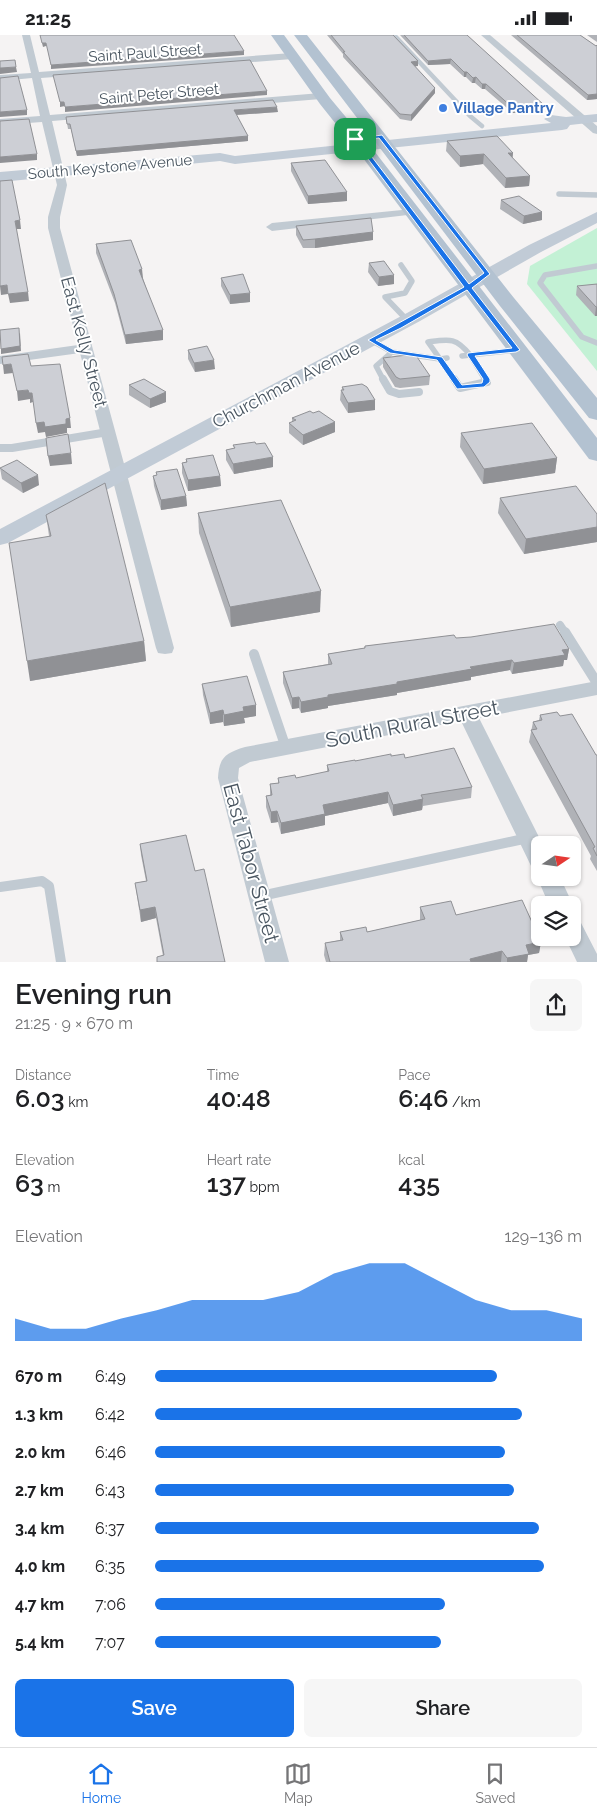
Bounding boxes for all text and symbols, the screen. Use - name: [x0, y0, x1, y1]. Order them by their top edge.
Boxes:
- text: 21:25: [25, 7, 71, 29]
- street label: Saint Paul Street: [88, 40, 202, 66]
- street label: Saint Peter Street: [98, 80, 220, 108]
- place label: Village Pantry: [453, 99, 555, 117]
- marker: Village Pantry: [437, 102, 449, 114]
- pin: [334, 118, 376, 160]
- icon: arrive: [341, 125, 369, 153]
- street label: South Keystone Avenue: [27, 151, 193, 183]
- street label: East Kelly Street: [57, 274, 112, 410]
- street label: Churchman Avenue: [208, 337, 363, 432]
- street label: South Rural Street: [323, 694, 501, 753]
- street label: East Tabor Street: [218, 780, 285, 945]
- north arrow: [531, 836, 581, 886]
- map controls: [531, 836, 581, 946]
- button: layers: [531, 896, 581, 946]
- text: Evening run: [15, 978, 172, 1011]
- button: share: [530, 979, 582, 1031]
- text: 21:25 · 9 × 670 m: [15, 1014, 133, 1033]
- text: Distance: [15, 1067, 71, 1083]
- text: Time: [207, 1067, 239, 1083]
- text: Pace: [398, 1067, 430, 1083]
- text: 6.03: [15, 1083, 65, 1113]
- text: 40:48: [207, 1083, 271, 1113]
- text: 6:46: [398, 1083, 448, 1113]
- text: km: [65, 1094, 88, 1110]
- text: /km: [448, 1094, 481, 1110]
- text: Elevation: [15, 1152, 74, 1168]
- text: Heart rate: [207, 1152, 271, 1168]
- text: kcal: [398, 1152, 425, 1168]
- text: 63: [15, 1168, 44, 1198]
- text: 137: [207, 1168, 246, 1198]
- text: 435: [398, 1168, 440, 1198]
- text: m: [44, 1179, 60, 1195]
- text: bpm: [246, 1179, 280, 1195]
- text: Elevation: [15, 1227, 83, 1246]
- text: 129–136 m: [505, 1227, 582, 1246]
- text: 670 m: [15, 1367, 62, 1386]
- text: 6:49: [95, 1367, 126, 1386]
- text: 1.3 km: [15, 1405, 63, 1424]
- text: 6:42: [95, 1405, 125, 1424]
- text: 2.0 km: [15, 1443, 65, 1462]
- text: 6:46: [95, 1443, 126, 1462]
- text: 2.7 km: [15, 1481, 64, 1500]
- text: 6:43: [95, 1481, 125, 1500]
- text: 3.4 km: [15, 1519, 64, 1538]
- text: 6:37: [95, 1519, 125, 1538]
- text: 4.0 km: [15, 1557, 65, 1576]
- text: 6:35: [95, 1557, 125, 1576]
- text: 4.7 km: [15, 1595, 64, 1614]
- text: 7:06: [95, 1595, 126, 1614]
- text: 5.4 km: [15, 1633, 64, 1652]
- text: 7:07: [95, 1633, 125, 1652]
- button: Save: [15, 1679, 294, 1737]
- button: Share: [304, 1679, 582, 1737]
- tab: Home: [81, 1760, 121, 1806]
- tab: Map: [284, 1760, 313, 1806]
- tab: Saved: [475, 1760, 516, 1806]

